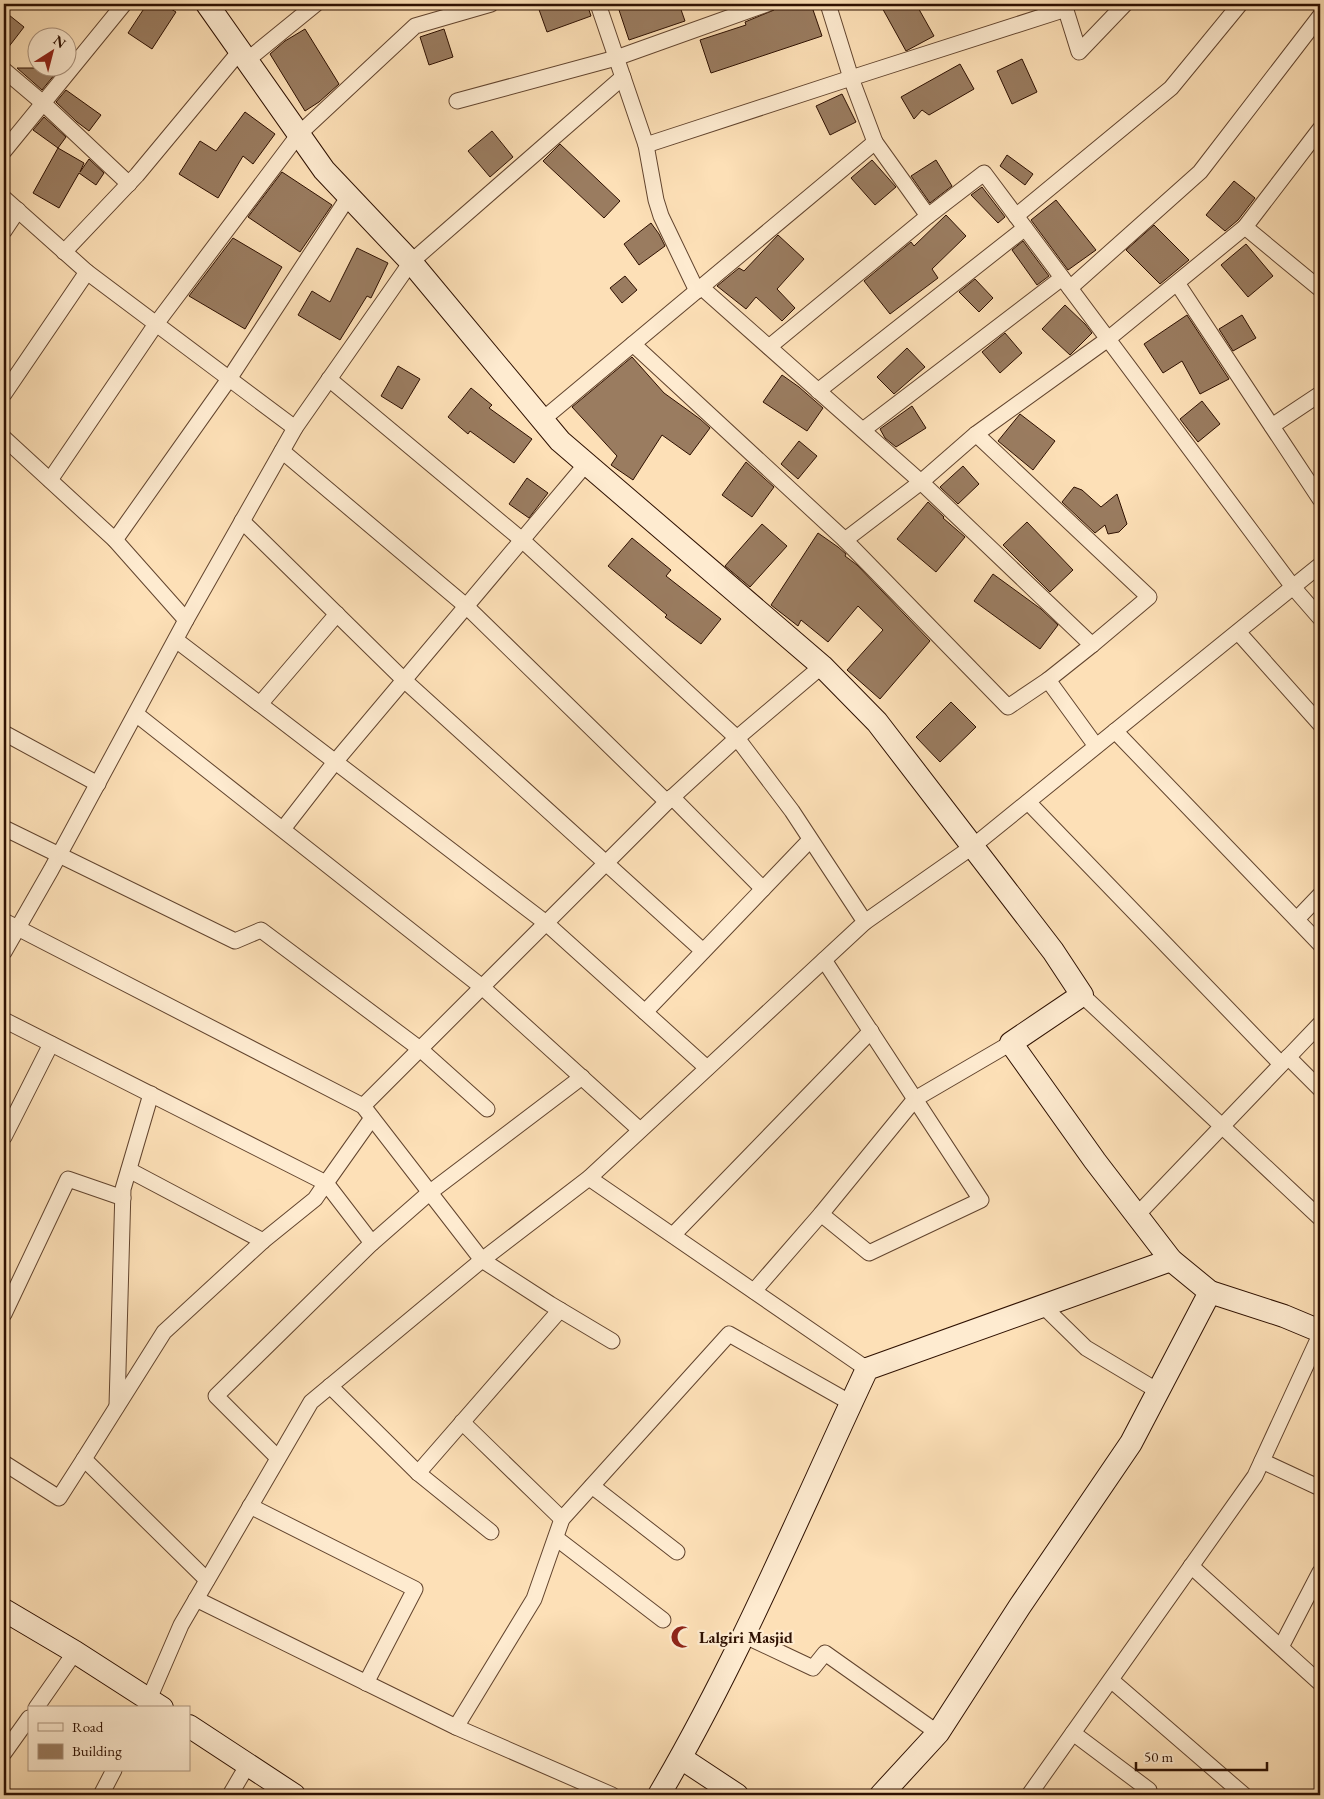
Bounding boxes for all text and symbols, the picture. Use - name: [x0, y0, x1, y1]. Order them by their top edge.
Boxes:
- north arrow: [28, 28, 78, 78]
- text: N: [50, 31, 70, 52]
- mosque icon: Lalgiri Masjid: [669, 1624, 695, 1650]
- place label: Lalgiri Masjid: [699, 1627, 793, 1648]
- legend: [28, 1706, 190, 1772]
- text: Road: [72, 1717, 104, 1736]
- scale bar: [1136, 1739, 1268, 1771]
- text: Building: [72, 1741, 122, 1760]
- text: 50 m: [1144, 1747, 1173, 1766]

